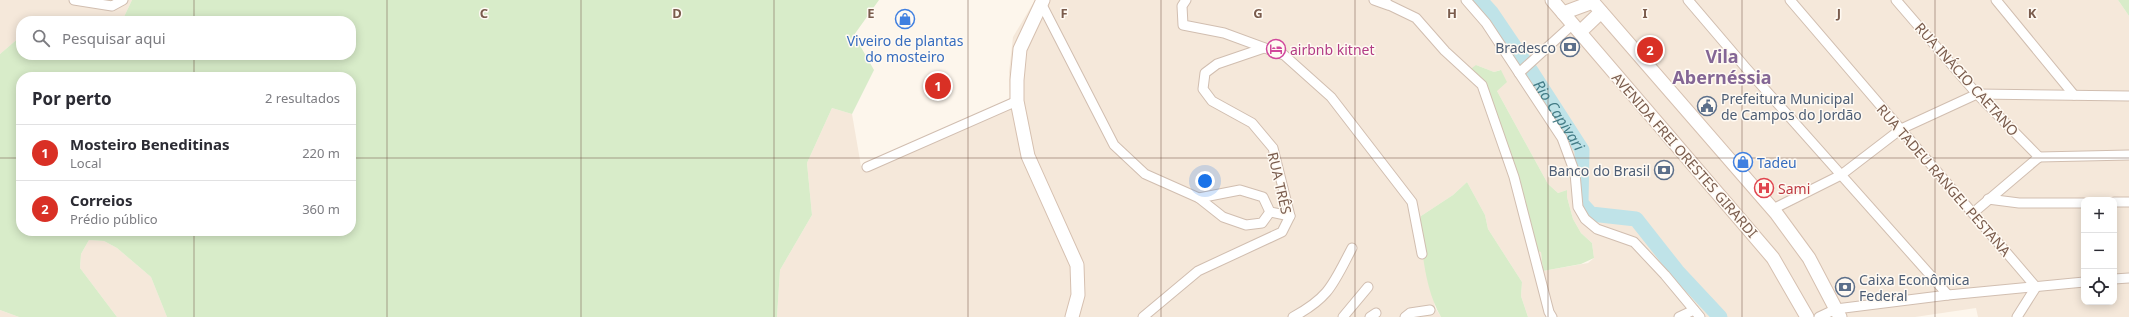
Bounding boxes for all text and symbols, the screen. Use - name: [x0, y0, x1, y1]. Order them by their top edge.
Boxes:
- text: C: [480, 4, 488, 22]
- text: D: [672, 4, 682, 22]
- text: E: [867, 4, 875, 22]
- text: F: [1060, 4, 1068, 22]
- text: G: [1253, 4, 1263, 22]
- text: H: [1447, 4, 1457, 22]
- text: I: [1642, 4, 1648, 22]
- text: J: [1836, 4, 1841, 22]
- text: K: [2028, 4, 2037, 22]
- shop icon: Viveiro de plantas do mosteiro: [894, 8, 916, 30]
- search box: [16, 16, 356, 60]
- street label: RUA INÁCIO CAETANO: [1911, 18, 2023, 140]
- icon: search: [30, 27, 52, 49]
- text: Pesquisar aqui: [62, 28, 166, 48]
- place label: Viveiro de plantas do mosteiro: [847, 31, 964, 66]
- pin: 2: [1637, 35, 1663, 65]
- bank icon: Bradesco: [1559, 36, 1581, 58]
- hotel icon: airbnb kitnet: [1265, 38, 1287, 60]
- place label: Bradesco: [1495, 38, 1556, 57]
- place label: airbnb kitnet: [1290, 40, 1375, 59]
- district label: Vila Abernéssia: [1672, 44, 1772, 89]
- street label: AVENIDA FREI ORESTES GIRARDI: [1608, 68, 1762, 242]
- pin: 1: [925, 71, 951, 101]
- water label: Rio Capivari: [1529, 76, 1590, 155]
- text: Por perto: [32, 87, 112, 110]
- text: 2 resultados: [265, 89, 340, 107]
- place label: Prefeitura Municipal de Campos do Jordão: [1721, 89, 1862, 124]
- public building icon: Prefeitura Municipal de Campos do Jordão: [1696, 95, 1718, 117]
- street label: RUA TADEU RANGEL PESTANA: [1873, 100, 2015, 260]
- text: Mosteiro Beneditinas: [70, 134, 230, 154]
- text: 1: [41, 144, 49, 162]
- text: 220 m: [302, 144, 340, 162]
- street label: RUA TRÊS: [1264, 150, 1296, 216]
- shop icon: Tadeu: [1732, 151, 1754, 173]
- place label: Tadeu: [1757, 153, 1797, 172]
- text: Local: [70, 154, 102, 172]
- bank icon: Banco do Brasil: [1653, 159, 1675, 181]
- place label: Banco do Brasil: [1548, 161, 1650, 180]
- your location: [1195, 171, 1215, 191]
- hospital icon: Sami: [1753, 177, 1775, 199]
- place label: Sami: [1778, 179, 1810, 198]
- text: Correios: [70, 190, 132, 210]
- map controls: [2081, 197, 2117, 305]
- button: +: [2081, 197, 2117, 233]
- text: 2: [41, 200, 49, 218]
- text: 360 m: [302, 200, 340, 218]
- text: Prédio público: [70, 210, 158, 228]
- button: −: [2081, 233, 2117, 269]
- button: locate: [2081, 269, 2117, 305]
- place label: Caixa Econômica Federal: [1859, 270, 1970, 305]
- bank icon: Caixa Econômica Federal: [1834, 276, 1856, 298]

